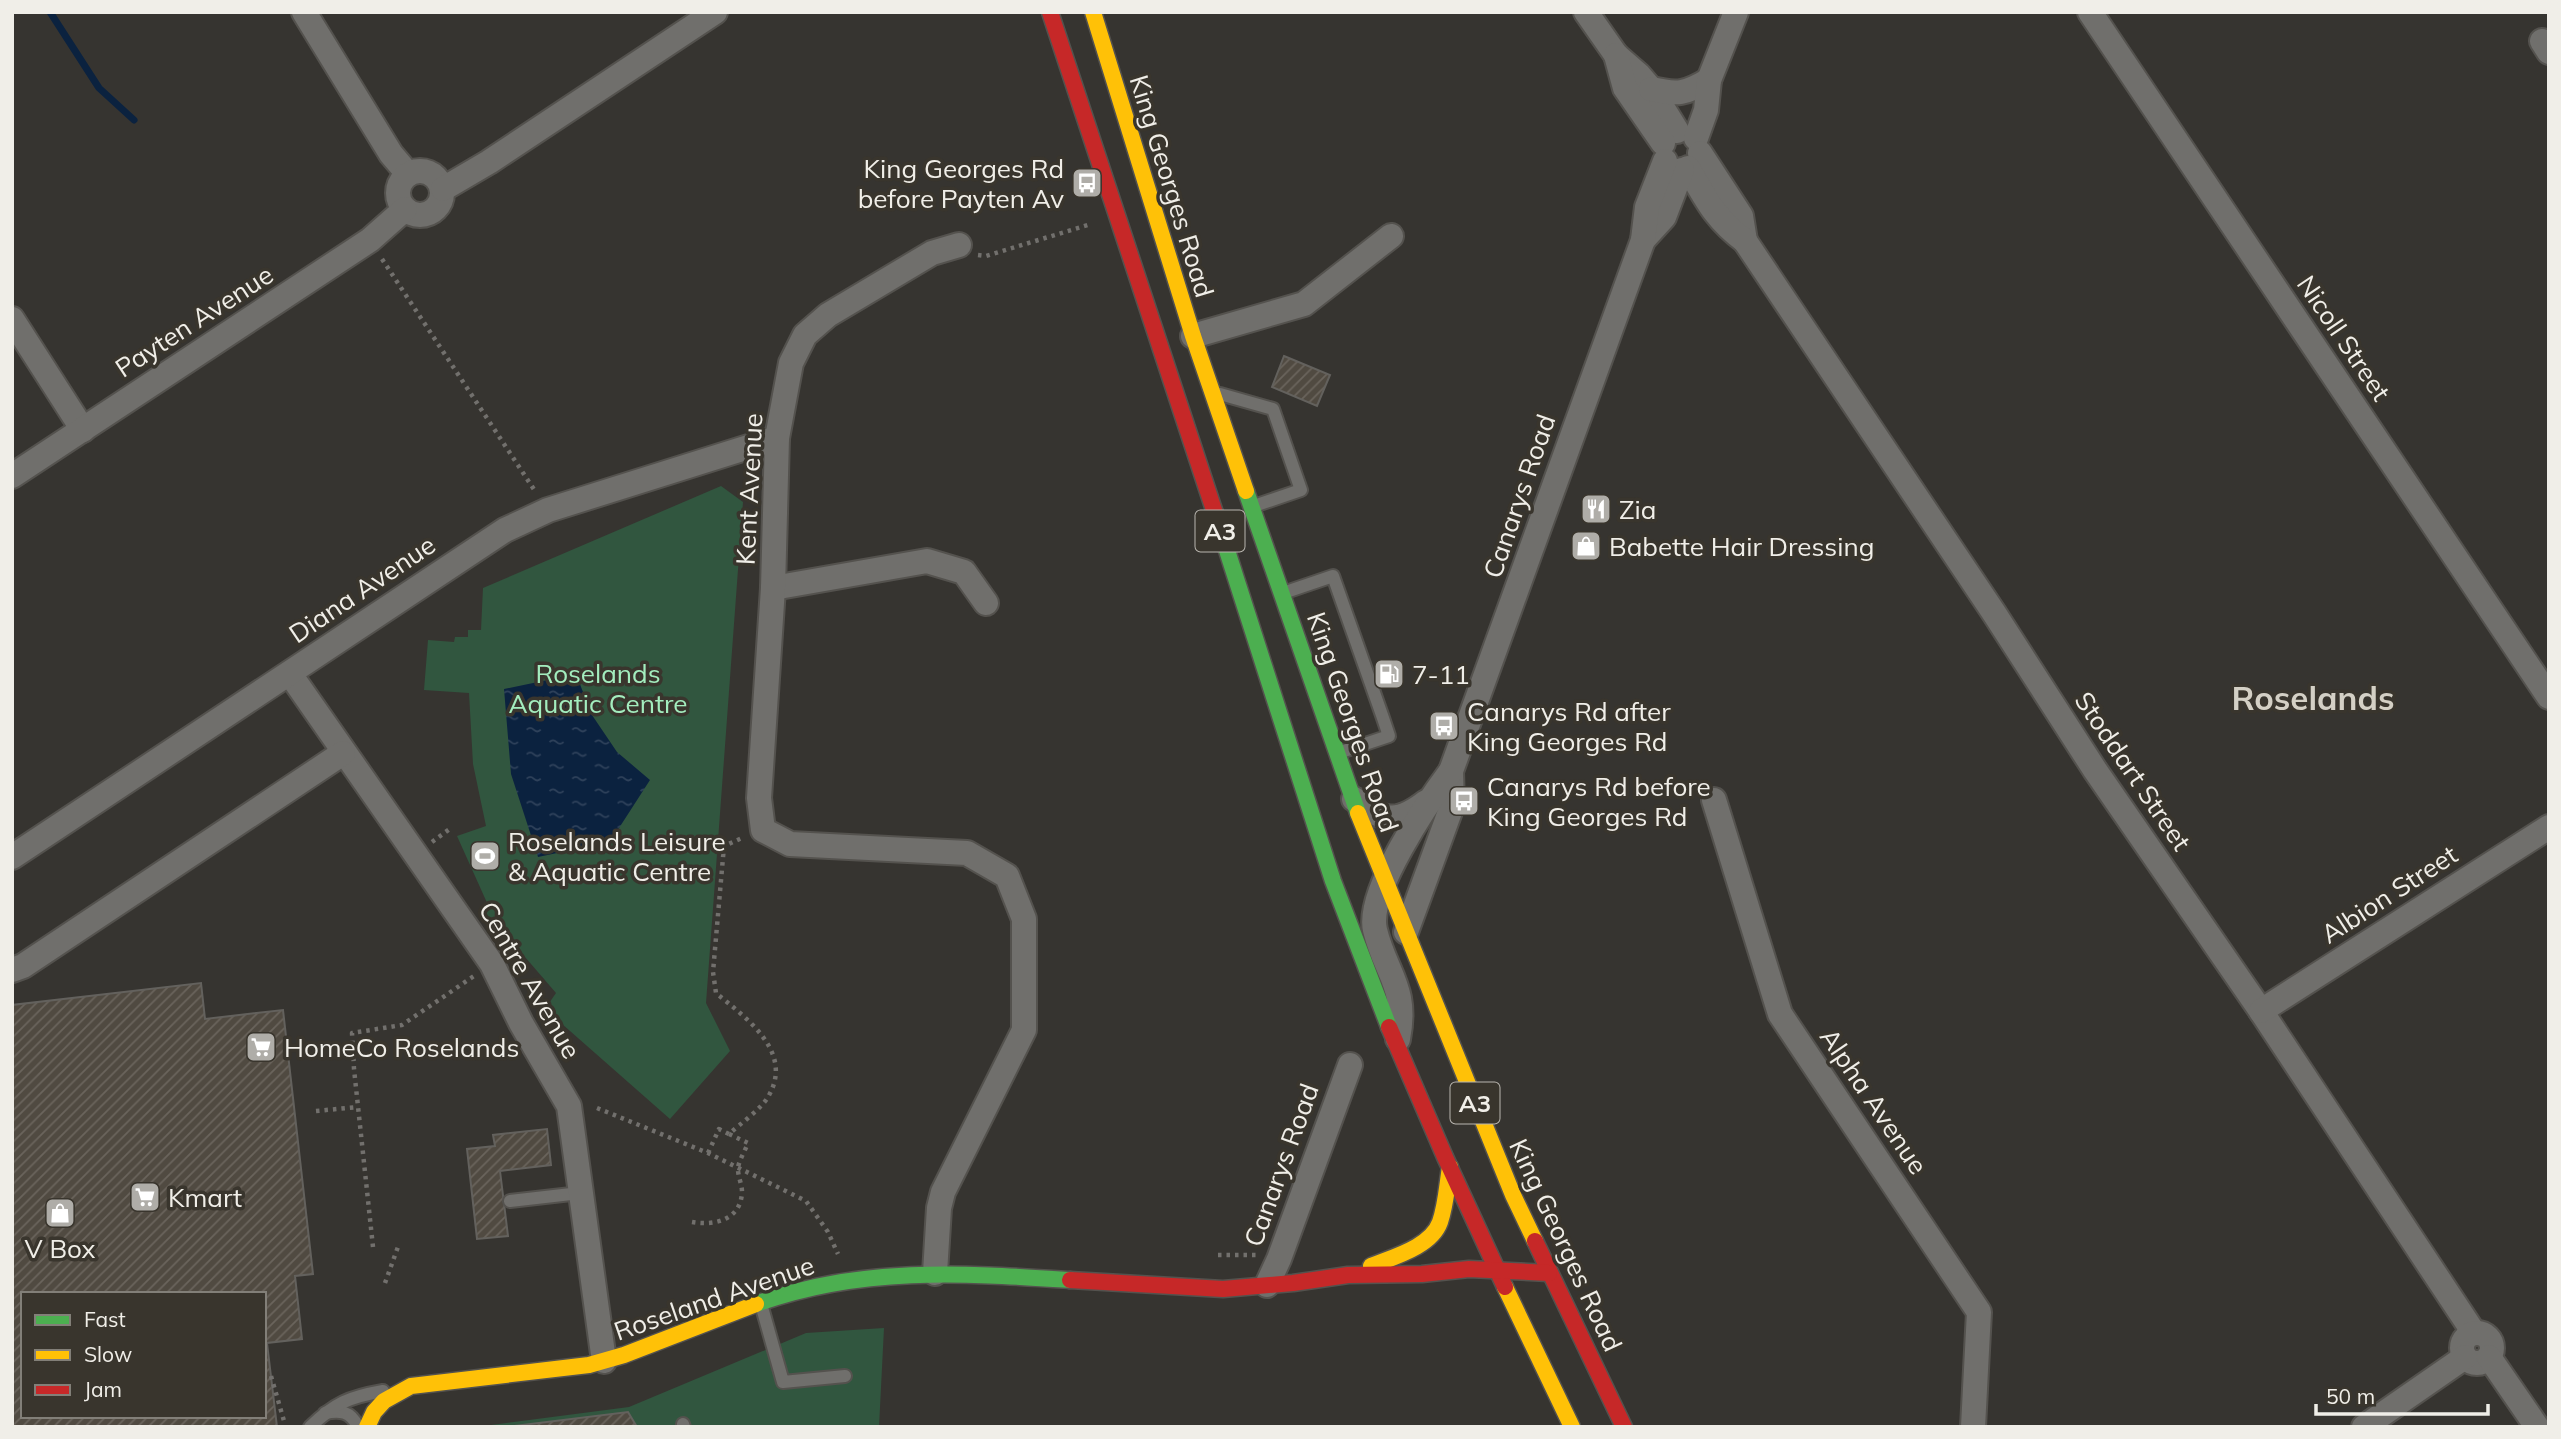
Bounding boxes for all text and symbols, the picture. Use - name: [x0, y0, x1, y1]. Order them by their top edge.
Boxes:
- street label: King Georges Road: [1122, 71, 1222, 301]
- place label: King Georges Rd before Payten Av: [858, 152, 1064, 215]
- bus stop icon: King Georges Rd before Payten Av: [1070, 166, 1104, 200]
- street label: Payten Avenue: [109, 258, 279, 384]
- street label: Nicoll Street: [2290, 269, 2398, 407]
- street label: Canarys Road: [1476, 410, 1562, 582]
- street label: Kent Avenue: [729, 412, 769, 566]
- restaurant icon: Zia: [1579, 492, 1613, 526]
- place label: Zia: [1619, 493, 1656, 526]
- road number: A3: [1196, 510, 1244, 552]
- street label: Diana Avenue: [283, 528, 441, 650]
- shop icon: Babette Hair Dressing: [1569, 529, 1603, 563]
- place label: Babette Hair Dressing: [1609, 530, 1874, 563]
- street label: King Georges Road: [1300, 607, 1406, 837]
- park label: Roselands Aquatic Centre: [509, 657, 687, 720]
- fuel station icon: 7-11: [1372, 657, 1406, 691]
- place label: 7-11: [1412, 658, 1470, 691]
- district label: Roselands: [2232, 677, 2394, 718]
- street label: Stoddart Street: [2068, 685, 2198, 857]
- place label: Canarys Rd after King Georges Rd: [1467, 695, 1671, 758]
- bus stop icon: Canarys Rd after King Georges Rd: [1427, 709, 1461, 743]
- place label: Canarys Rd before King Georges Rd: [1487, 770, 1711, 833]
- bus stop icon: Canarys Rd before King Georges Rd: [1447, 784, 1481, 818]
- place label: Roselands Leisure & Aquatic Centre: [508, 825, 726, 888]
- street label: Albion Street: [2315, 838, 2463, 950]
- sports icon: Roselands Leisure & Aquatic Centre: [468, 839, 502, 873]
- street label: Centre Avenue: [472, 895, 588, 1065]
- street label: Alpha Avenue: [1813, 1022, 1935, 1180]
- supermarket icon: HomeCo Roselands: [244, 1030, 278, 1064]
- place label: HomeCo Roselands: [284, 1031, 519, 1064]
- street label: Canarys Road: [1236, 1079, 1326, 1251]
- road number: A3: [1450, 1083, 1500, 1124]
- street label: King Georges Road: [1502, 1133, 1630, 1357]
- supermarket icon: Kmart: [128, 1180, 162, 1214]
- place label: Kmart: [168, 1181, 242, 1214]
- shop icon: V Box: [43, 1196, 77, 1230]
- place label: V Box: [24, 1232, 96, 1265]
- street label: Roseland Avenue: [610, 1248, 818, 1348]
- legend: [21, 1292, 266, 1418]
- text: Fast: [84, 1306, 126, 1332]
- text: Slow: [84, 1341, 132, 1367]
- scale bar: [2316, 1372, 2488, 1416]
- text: Jam: [84, 1376, 122, 1402]
- text: 50 m: [2326, 1383, 2375, 1409]

